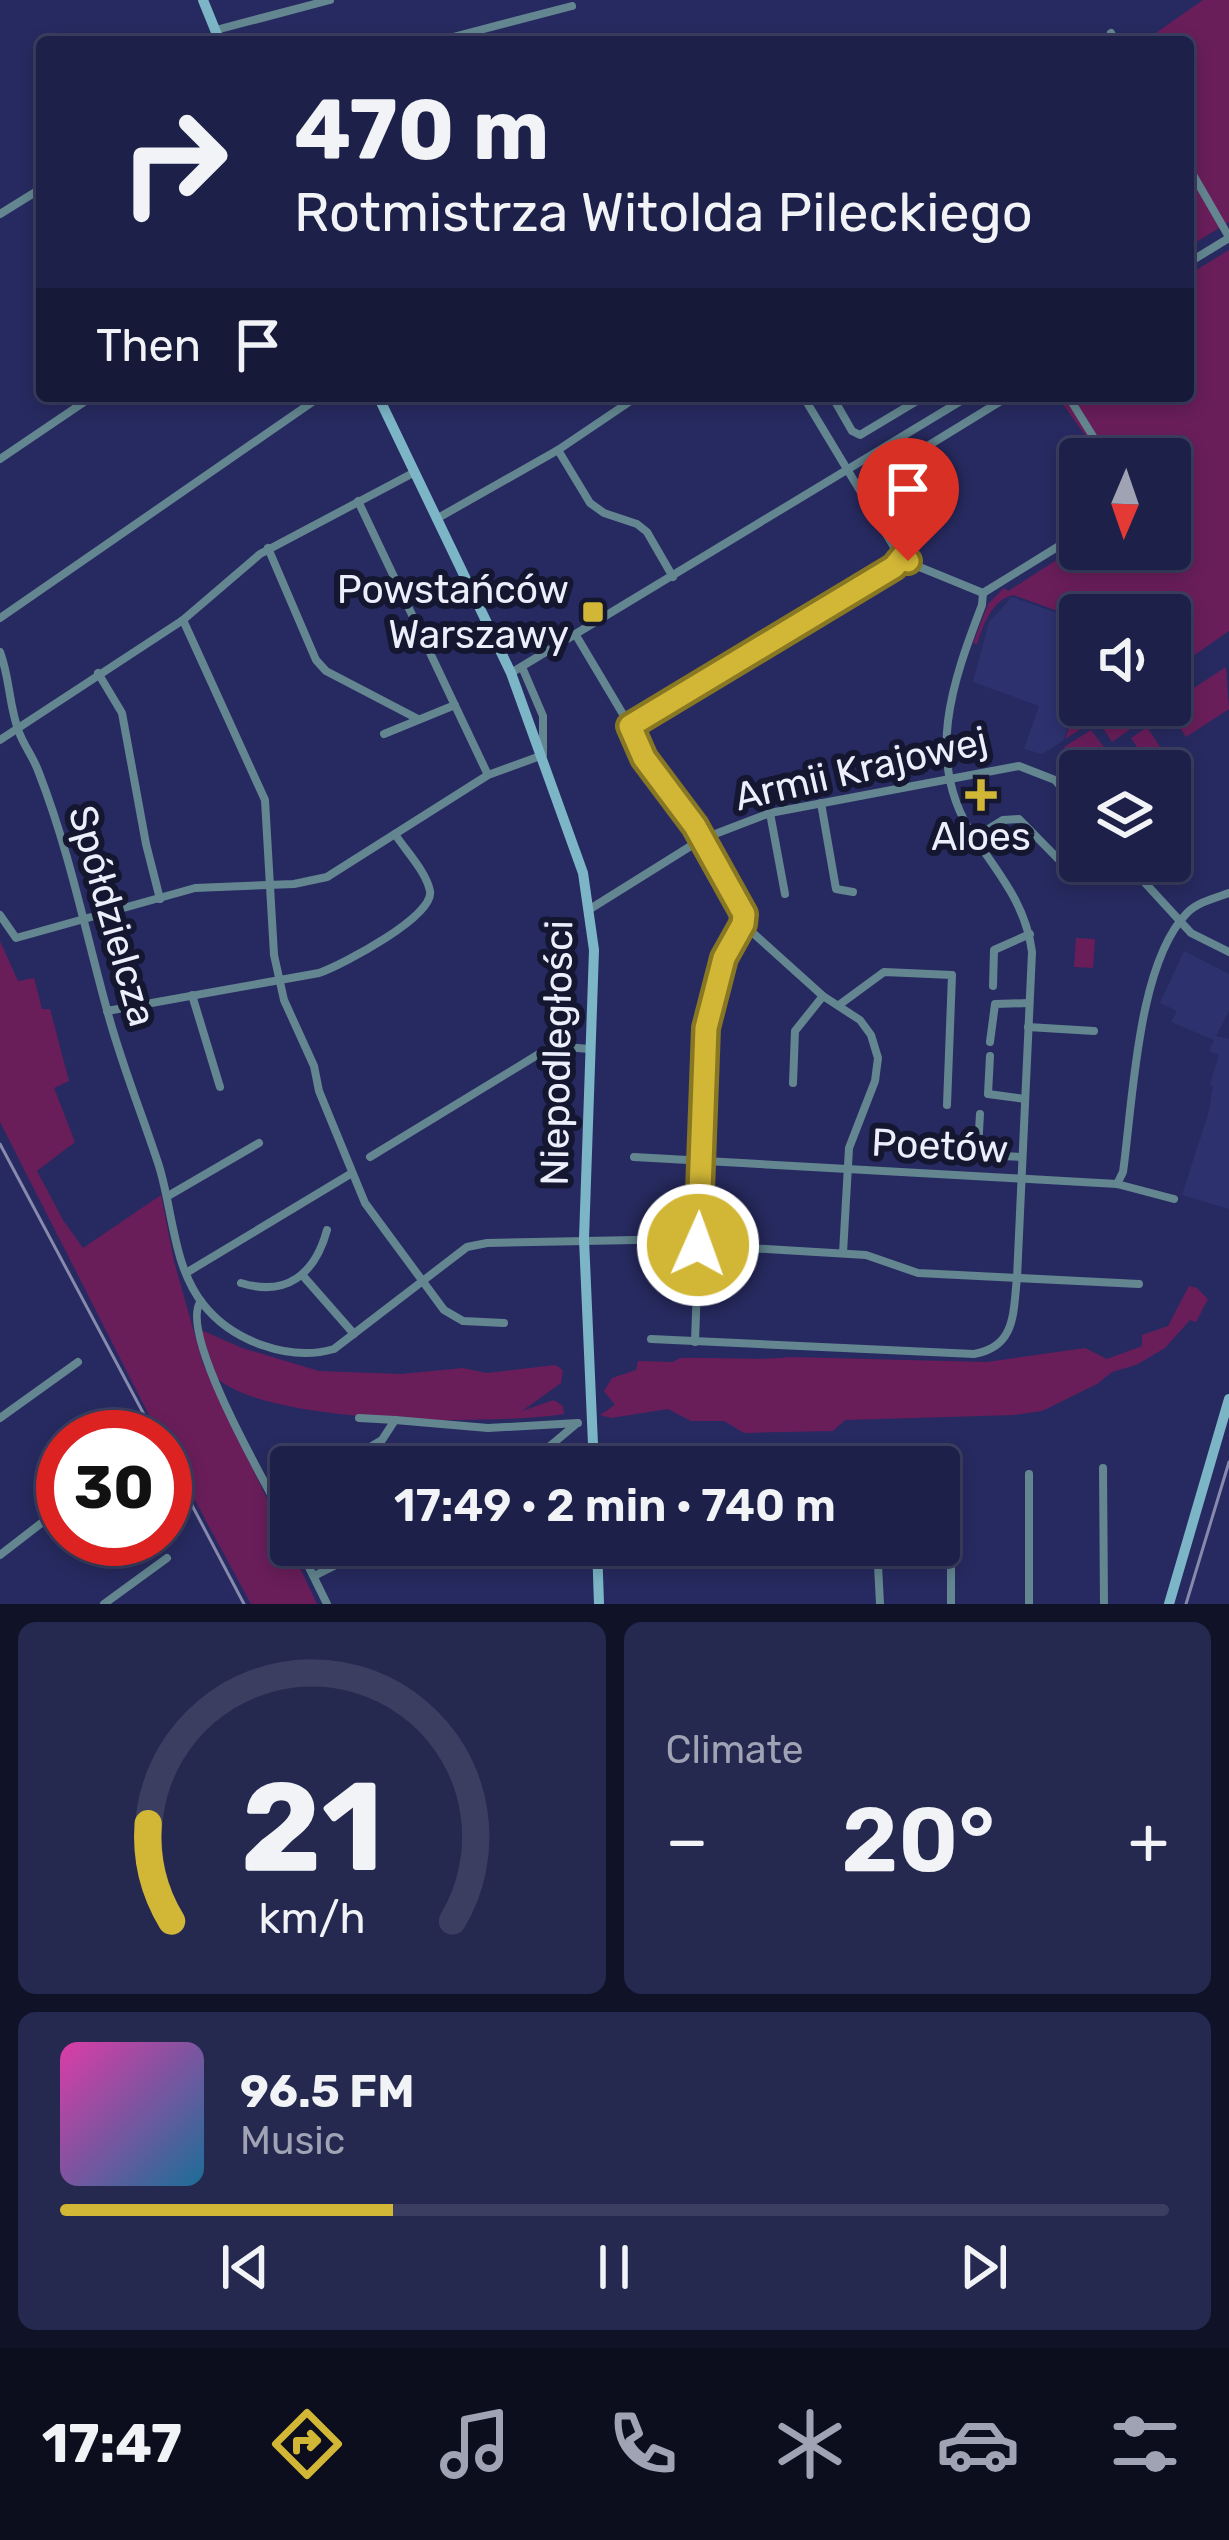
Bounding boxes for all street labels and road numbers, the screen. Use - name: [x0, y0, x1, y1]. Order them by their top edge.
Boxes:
- street label: Armii Krajowej: [730, 718, 992, 820]
- street label: Spółdzielcza: [59, 800, 165, 1032]
- street label: Niepodległości: [532, 920, 582, 1186]
- street label: Poetów: [870, 1119, 1010, 1173]

